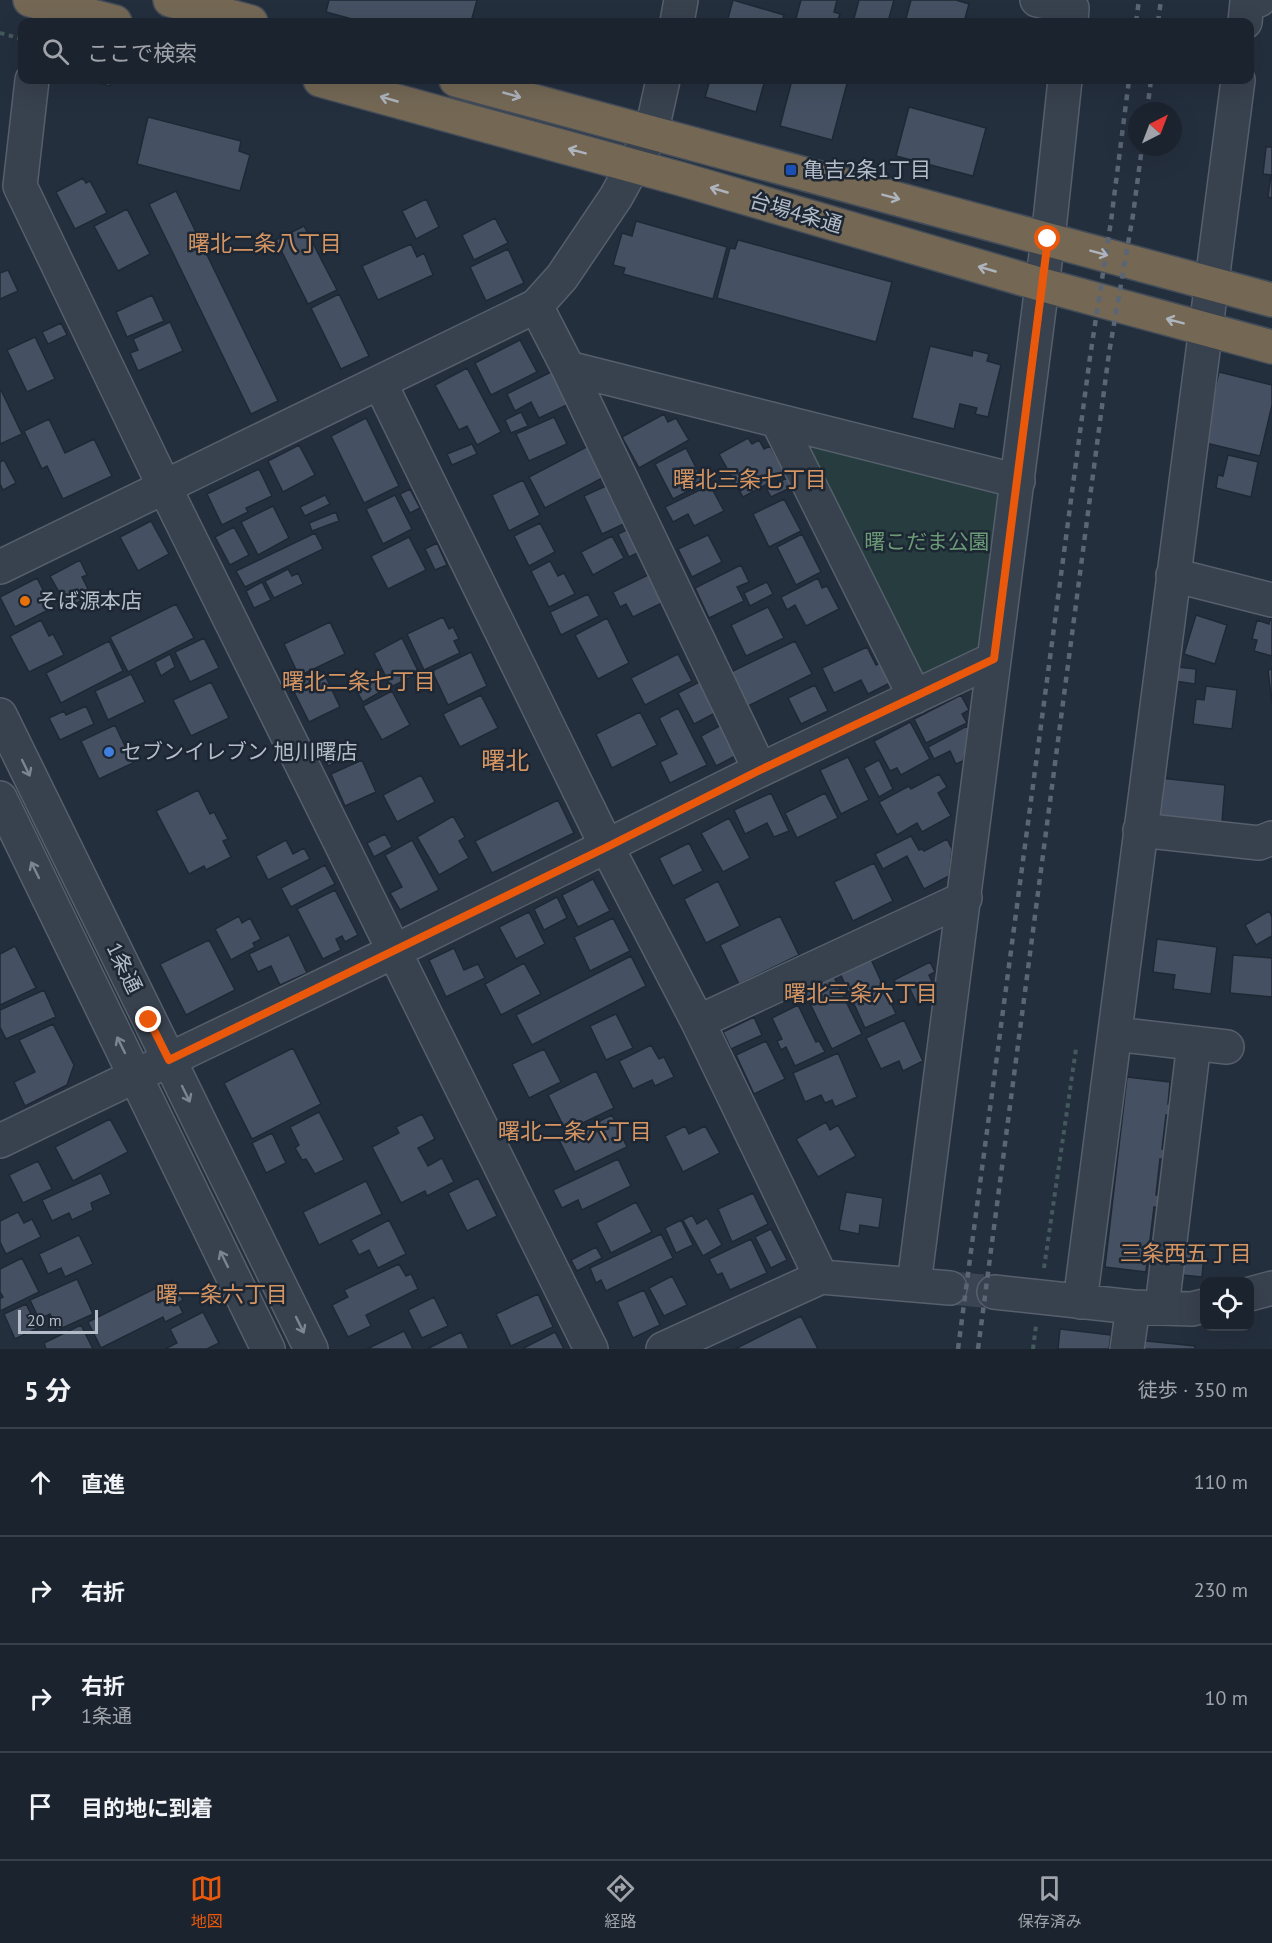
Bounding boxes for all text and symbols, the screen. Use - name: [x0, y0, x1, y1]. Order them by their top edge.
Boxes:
- search box: [18, 18, 1254, 84]
- icon: search: [39, 35, 72, 68]
- text: ここで検索: [87, 39, 197, 67]
- one-way arrow: [502, 90, 521, 101]
- one-way arrow: [380, 93, 399, 104]
- north arrow: [1128, 102, 1182, 156]
- one-way arrow: [568, 145, 587, 156]
- place label: 亀吉2条1丁目: [803, 156, 931, 183]
- marker: 亀吉2条1丁目: [784, 163, 798, 177]
- one-way arrow: [710, 184, 729, 195]
- street label: 台場4条通: [747, 186, 846, 239]
- one-way arrow: [881, 192, 900, 203]
- route start: [1034, 225, 1060, 251]
- district label: 曙北二条八丁目: [188, 229, 342, 257]
- one-way arrow: [1089, 248, 1108, 259]
- one-way arrow: [978, 263, 997, 274]
- one-way arrow: [1166, 315, 1185, 327]
- district label: 曙北三条七丁目: [673, 465, 827, 493]
- park label: 曙こだま公園: [864, 528, 990, 555]
- place label: そば源本店: [37, 587, 142, 614]
- marker: そば源本店: [18, 594, 32, 608]
- district label: 曙北二条七丁目: [282, 667, 436, 695]
- place label: セブンイレブン 旭川曙店: [121, 738, 358, 765]
- marker: セブンイレブン 旭川曙店: [102, 745, 116, 759]
- district label: 曙北: [481, 745, 529, 776]
- one-way arrow: [20, 759, 32, 777]
- one-way arrow: [29, 862, 41, 880]
- street label: 1条通: [101, 938, 148, 998]
- district label: 曙北三条六丁目: [784, 979, 938, 1007]
- route end: [135, 1006, 161, 1032]
- one-way arrow: [114, 1037, 126, 1055]
- one-way arrow: [180, 1084, 192, 1102]
- district label: 曙北二条六丁目: [498, 1117, 652, 1145]
- district label: 三条西五丁目: [1120, 1239, 1252, 1267]
- one-way arrow: [218, 1250, 230, 1268]
- map controls: [1200, 1277, 1254, 1331]
- button: locate: [1200, 1277, 1254, 1331]
- district label: 曙一条六丁目: [156, 1280, 288, 1308]
- scale bar: [18, 1307, 98, 1334]
- text: 20 m: [27, 1310, 62, 1330]
- one-way arrow: [294, 1316, 306, 1334]
- text: 5 分: [24, 1374, 71, 1407]
- text: 徒歩 · 350 m: [1138, 1377, 1248, 1403]
- icon: ahead: [24, 1466, 57, 1499]
- text: 110 m: [1194, 1469, 1248, 1495]
- text: 直進: [81, 1470, 125, 1498]
- icon: right: [24, 1574, 57, 1607]
- text: 230 m: [1194, 1577, 1248, 1603]
- text: 右折: [81, 1578, 125, 1606]
- text: 右折: [81, 1672, 125, 1700]
- icon: right: [24, 1682, 57, 1715]
- text: 10 m: [1205, 1685, 1248, 1711]
- text: 1条通: [81, 1703, 132, 1729]
- icon: arrive: [24, 1790, 57, 1823]
- text: 目的地に到着: [81, 1794, 213, 1822]
- tab: 地図: [190, 1872, 223, 1932]
- tab: 経路: [604, 1872, 637, 1932]
- tab: 保存済み: [1018, 1872, 1082, 1932]

